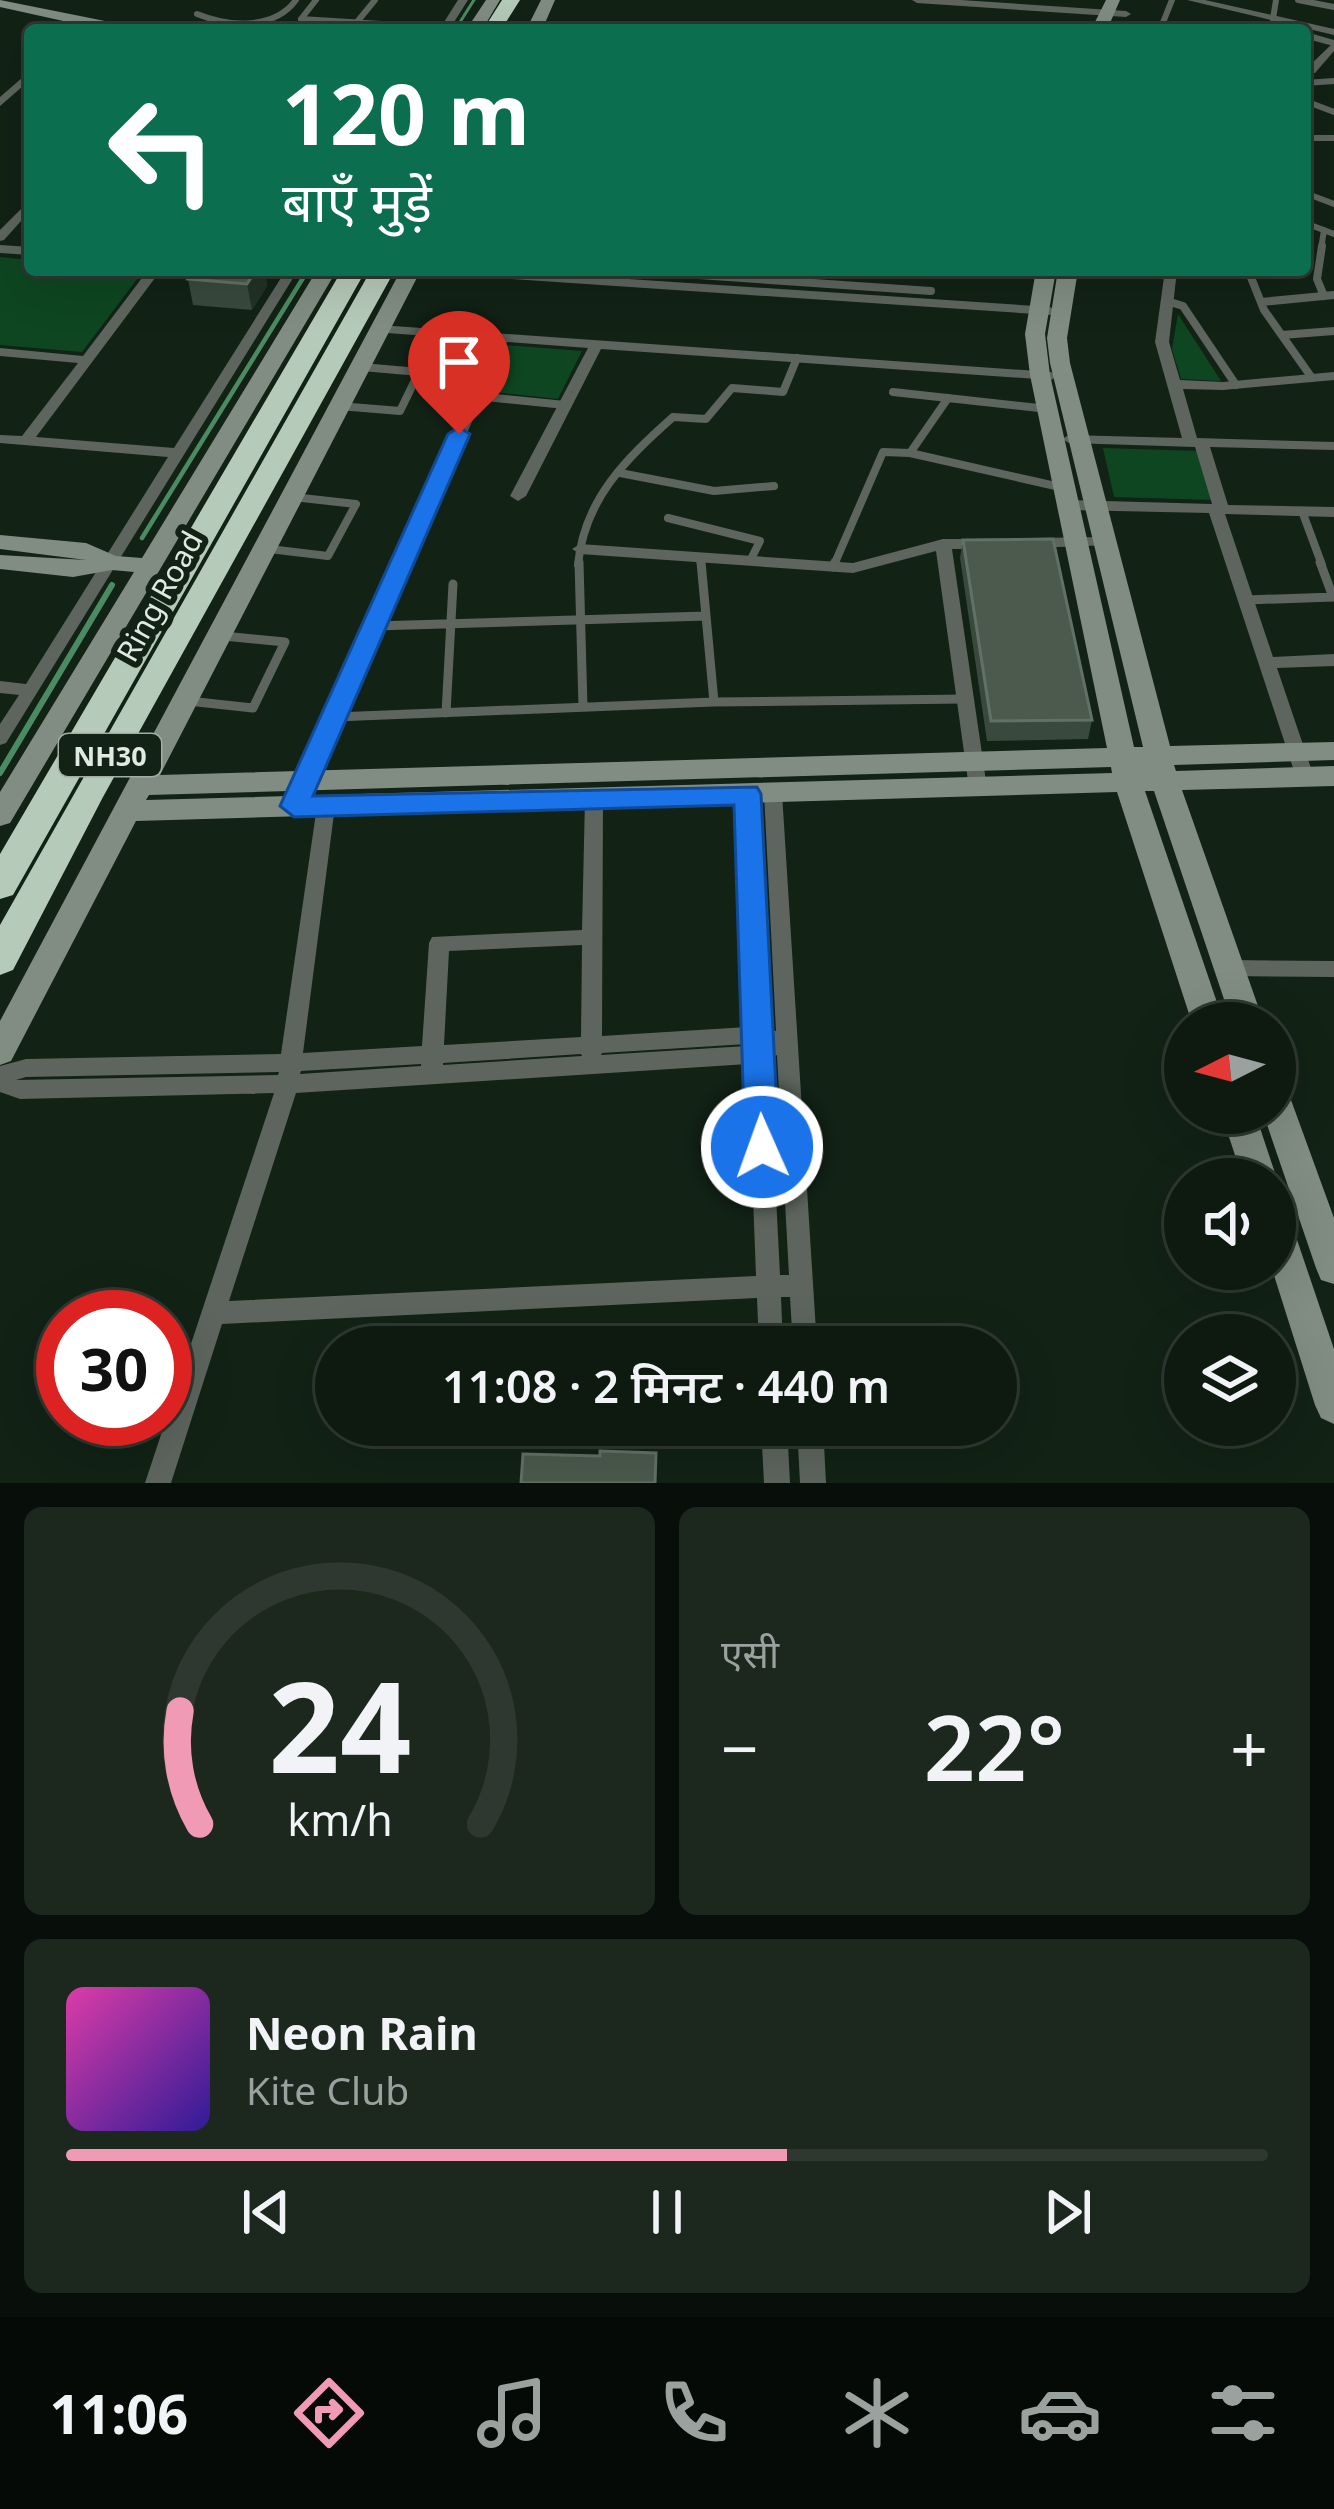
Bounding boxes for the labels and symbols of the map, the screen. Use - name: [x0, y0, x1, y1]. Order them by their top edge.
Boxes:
- pin: [408, 311, 510, 434]
- street label: Ring Road: [106, 523, 212, 669]
- road number: NH30: [59, 734, 161, 776]
- north arrow: [1164, 1002, 1296, 1134]
- position arrow: [699, 1084, 825, 1210]
- speed limit sign: 30: [36, 1290, 192, 1446]

